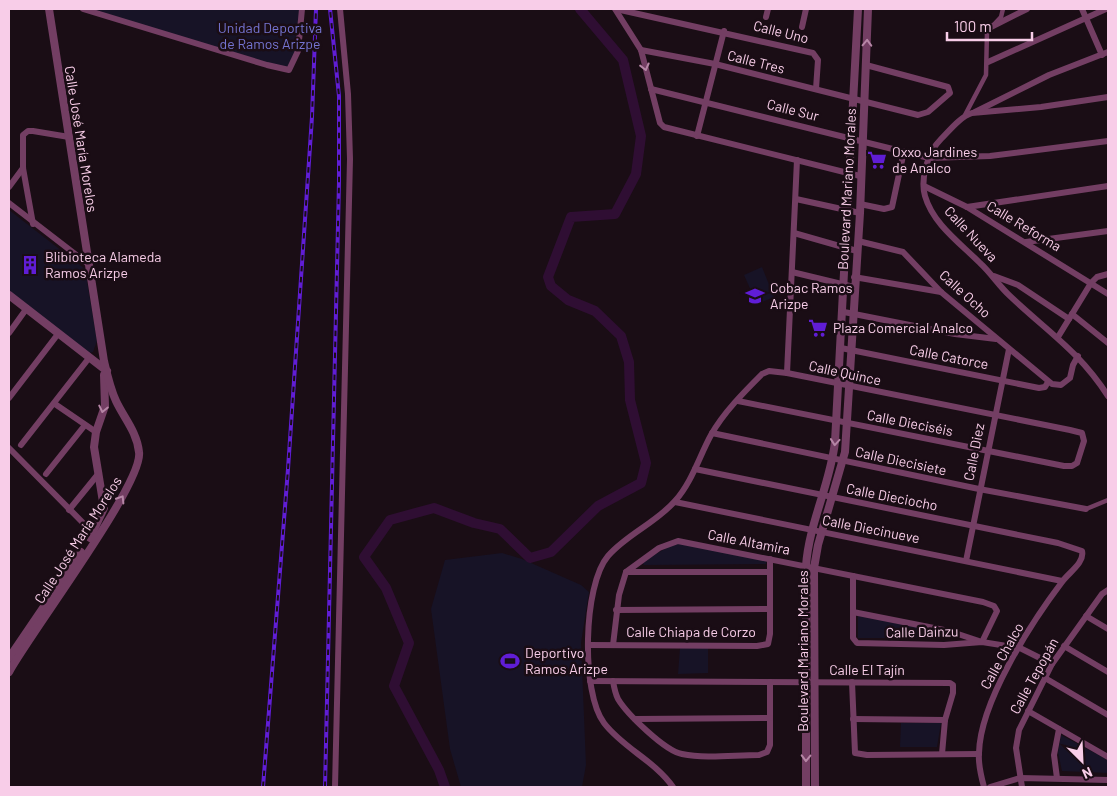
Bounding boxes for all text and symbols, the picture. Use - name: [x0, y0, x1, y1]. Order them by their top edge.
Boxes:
- scale bar: [947, 10, 1032, 42]
- street label: Calle Uno: [752, 16, 811, 47]
- text: 100 m: [954, 17, 992, 35]
- park label: Unidad Deportiva de Ramos Arizpe: [218, 19, 322, 52]
- one-way arrow: [861, 39, 872, 47]
- street label: Calle Tres: [726, 46, 787, 77]
- one-way arrow: [639, 62, 650, 71]
- street label: Calle José María Morelos: [62, 65, 101, 214]
- street label: Calle Sur: [765, 95, 821, 124]
- street label: Boulevard Mariano Morales: [834, 108, 859, 270]
- place label: Oxxo Jardines de Analco: [892, 143, 977, 176]
- supermarket icon: Oxxo Jardines de Analco: [866, 149, 888, 171]
- street label: Calle Reforma: [984, 197, 1065, 254]
- street label: Calle Nueva: [941, 202, 1002, 265]
- place label: Blibioteca Alameda Ramos Arizpe: [45, 248, 162, 281]
- building icon: Blibioteca Alameda Ramos Arizpe: [19, 254, 41, 276]
- street label: Calle Ocho: [936, 266, 995, 321]
- place label: Cobac Ramos Arizpe: [770, 279, 853, 312]
- school or university icon: Cobac Ramos Arizpe: [744, 285, 766, 307]
- supermarket icon: Plaza Comercial Analco: [807, 317, 829, 339]
- place label: Plaza Comercial Analco: [833, 319, 973, 336]
- street label: Calle Catorce: [908, 341, 990, 372]
- street label: Calle Quince: [807, 357, 883, 388]
- one-way arrow: [98, 405, 109, 414]
- street label: Calle Dieciséis: [866, 406, 955, 439]
- street label: Calle Diez: [960, 422, 987, 482]
- one-way arrow: [830, 438, 841, 446]
- street label: Calle Diecisiete: [854, 443, 948, 478]
- street label: Calle José María Morelos: [30, 473, 125, 606]
- street label: Calle Dieciocho: [845, 479, 939, 514]
- one-way arrow: [115, 496, 125, 505]
- street label: Calle Diecinueve: [821, 511, 921, 546]
- street label: Calle Altamira: [706, 525, 792, 558]
- street label: Boulevard Mariano Morales: [794, 570, 811, 732]
- street label: Calle Chalco: [976, 619, 1027, 692]
- street label: Calle Dainzu: [885, 622, 959, 641]
- street label: Calle Chiapa de Corzo: [626, 623, 756, 640]
- street label: Calle Tepopán: [1006, 635, 1061, 717]
- place label: Deportivo Ramos Arizpe: [525, 644, 608, 677]
- sports icon: Deportivo Ramos Arizpe: [499, 650, 521, 672]
- street label: Calle El Tajín: [829, 661, 905, 678]
- north arrow: [1057, 736, 1107, 786]
- one-way arrow: [801, 754, 811, 762]
- text: N: [1080, 764, 1095, 783]

